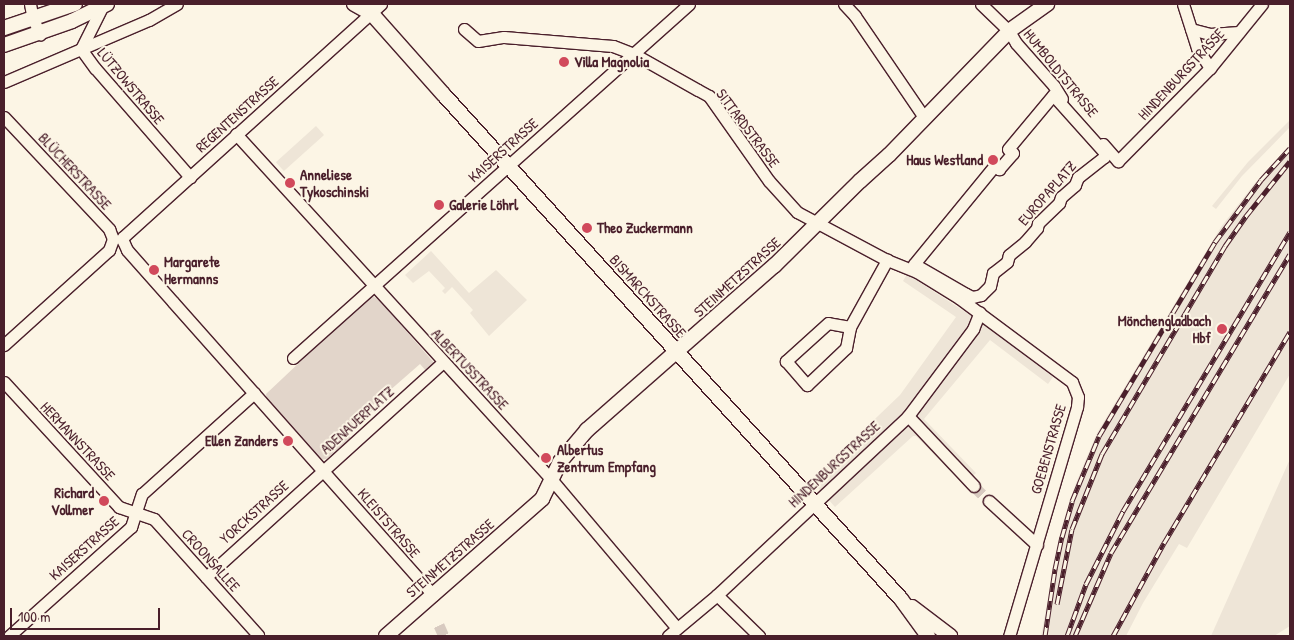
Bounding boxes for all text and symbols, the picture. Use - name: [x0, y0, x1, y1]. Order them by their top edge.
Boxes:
- street label: HUMBOLDTSTRASSE: [1020, 25, 1102, 121]
- street label: HINDENBURGSTRASSE: [1134, 25, 1228, 123]
- street label: LÜTZOWSTRASSE: [94, 44, 168, 128]
- place label: Villa Magnolia: [574, 53, 649, 71]
- marker: Villa Magnolia: [558, 56, 570, 68]
- street label: REGENTENSTRASSE: [192, 72, 282, 156]
- street label: SITTARDSTRASSE: [712, 85, 784, 171]
- street label: KAISERSTRASSE: [464, 114, 542, 186]
- street label: BLÜCHERSTRASSE: [35, 129, 115, 213]
- place label: Haus Westland: [906, 151, 983, 169]
- marker: Haus Westland: [987, 154, 999, 166]
- street label: EUROPAPLATZ: [1014, 157, 1080, 229]
- place label: Anneliese Tykoschinski: [300, 165, 369, 200]
- marker: Anneliese Tykoschinski: [284, 177, 296, 189]
- place label: Galerie Löhrl: [449, 196, 518, 214]
- marker: Galerie Löhrl: [433, 199, 445, 211]
- place label: Theo Zuckermann: [597, 219, 693, 237]
- marker: Theo Zuckermann: [581, 222, 593, 234]
- street label: STEINMETZSTRASSE: [690, 233, 784, 321]
- street label: BISMARCKSTRASSE: [606, 251, 690, 341]
- place label: Margarete Hermanns: [164, 252, 220, 287]
- marker: Margarete Hermanns: [148, 264, 160, 276]
- place label: Mönchengladbach Hbf: [1118, 311, 1211, 346]
- marker: Mönchengladbach Hbf: [1215, 322, 1229, 336]
- street label: ALBERTUSSTRASSE: [428, 325, 512, 413]
- street label: ADENAUERPLATZ: [316, 382, 398, 458]
- street label: HERMANNSTRASSE: [37, 398, 119, 484]
- street label: GOEBENSTRASSE: [1027, 402, 1069, 496]
- street label: HINDENBURGSTRASSE: [785, 417, 883, 511]
- place label: Ellen Zanders: [205, 432, 278, 450]
- marker: Ellen Zanders: [282, 435, 294, 447]
- place label: Albertus Zentrum Empfang: [557, 440, 656, 475]
- marker: Albertus Zentrum Empfang: [539, 451, 553, 465]
- street label: YORCKSTRASSE: [216, 476, 292, 548]
- place label: Richard Vollmer: [51, 483, 94, 518]
- street label: KLEISTSTRASSE: [354, 485, 424, 561]
- marker: Richard Vollmer: [98, 495, 110, 507]
- street label: KAISERSTRASSE: [45, 512, 123, 584]
- street label: STEINMETZSTRASSE: [402, 515, 498, 601]
- street label: CROONSALLEE: [178, 525, 244, 595]
- scale bar: [12, 598, 162, 630]
- text: 100 m: [18, 606, 51, 627]

